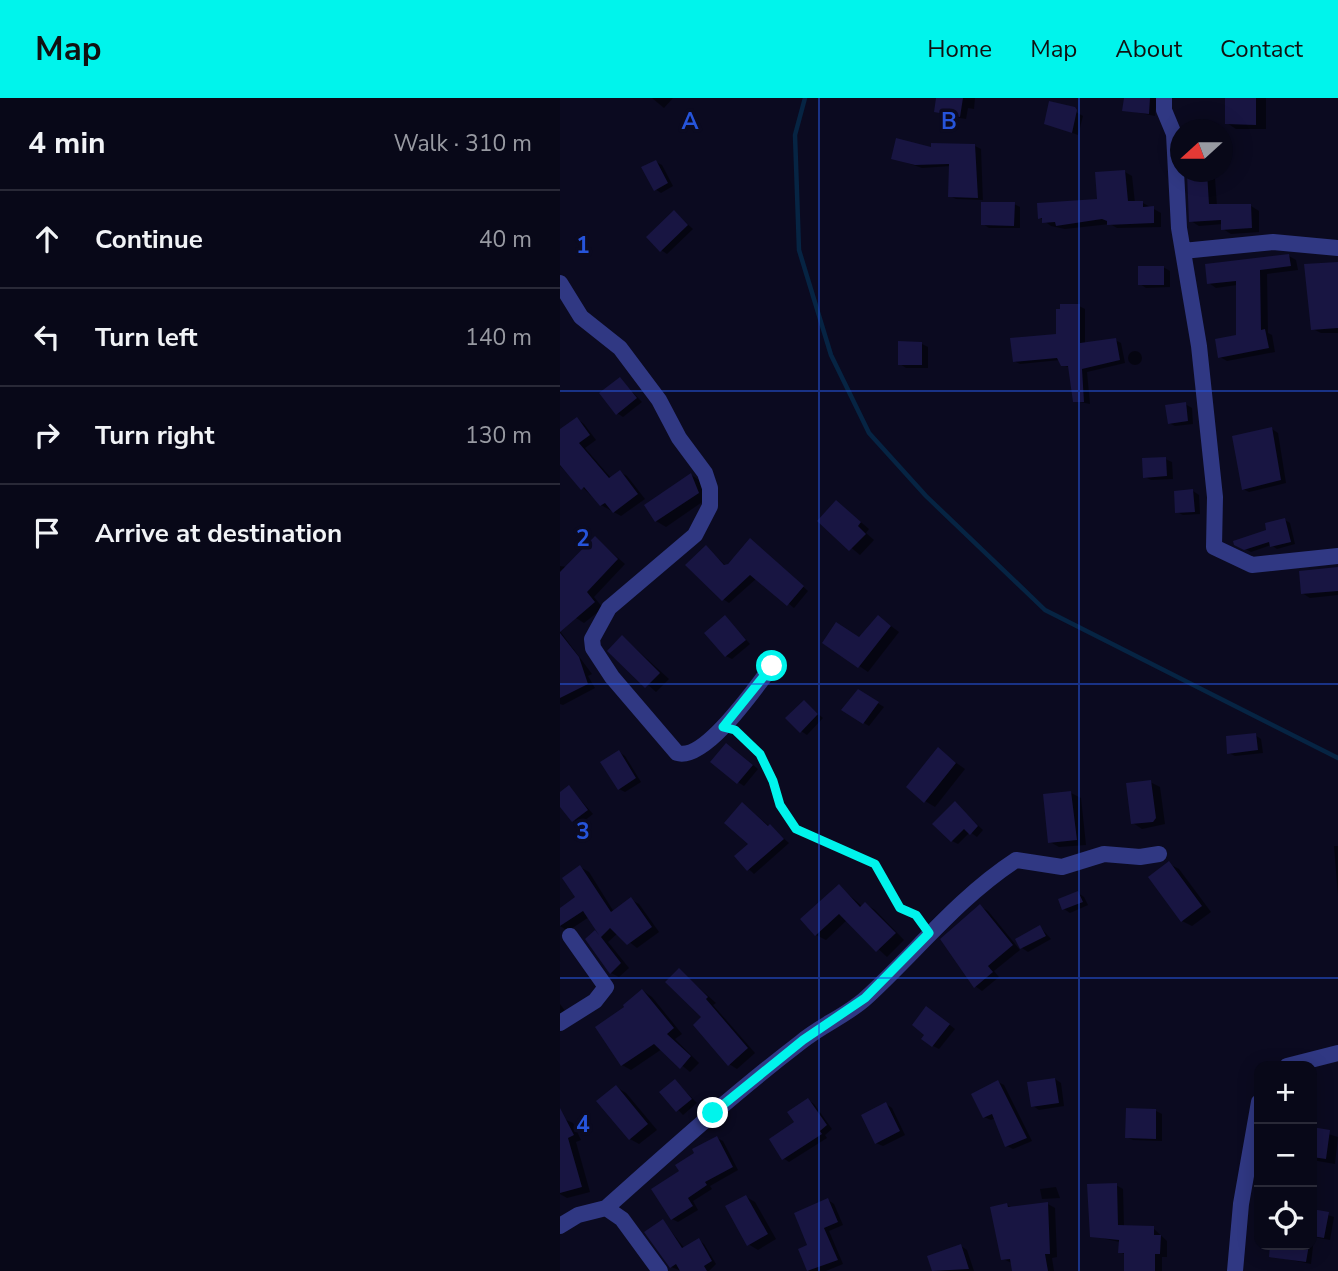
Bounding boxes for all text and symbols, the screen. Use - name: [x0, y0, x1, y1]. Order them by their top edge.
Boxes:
- text: Map: [35, 27, 102, 72]
- text: Home: [927, 33, 992, 65]
- text: Map: [1030, 33, 1077, 65]
- text: About: [1115, 33, 1182, 65]
- text: Contact: [1220, 33, 1303, 65]
- text: A: [681, 106, 699, 137]
- text: B: [941, 106, 957, 137]
- north arrow: [1170, 119, 1233, 182]
- text: 4 min: [28, 123, 106, 164]
- text: Walk · 310 m: [393, 128, 532, 159]
- icon: ahead: [28, 220, 66, 258]
- text: Continue: [95, 222, 203, 257]
- text: 40 m: [479, 224, 532, 255]
- text: 1: [576, 230, 590, 261]
- icon: left: [28, 318, 66, 356]
- text: Turn left: [95, 320, 198, 355]
- text: 140 m: [465, 322, 532, 353]
- icon: right: [28, 416, 66, 454]
- text: Turn right: [95, 418, 214, 453]
- text: 130 m: [465, 420, 532, 451]
- icon: arrive: [28, 514, 66, 552]
- text: Arrive at destination: [95, 516, 342, 551]
- text: 2: [576, 523, 590, 554]
- route start: [756, 650, 787, 681]
- text: 3: [576, 816, 590, 847]
- map controls: [1254, 1061, 1317, 1250]
- button: +: [1254, 1061, 1317, 1124]
- route end: [697, 1097, 728, 1128]
- text: 4: [576, 1109, 590, 1140]
- button: −: [1254, 1124, 1317, 1187]
- button: locate: [1254, 1187, 1317, 1250]

